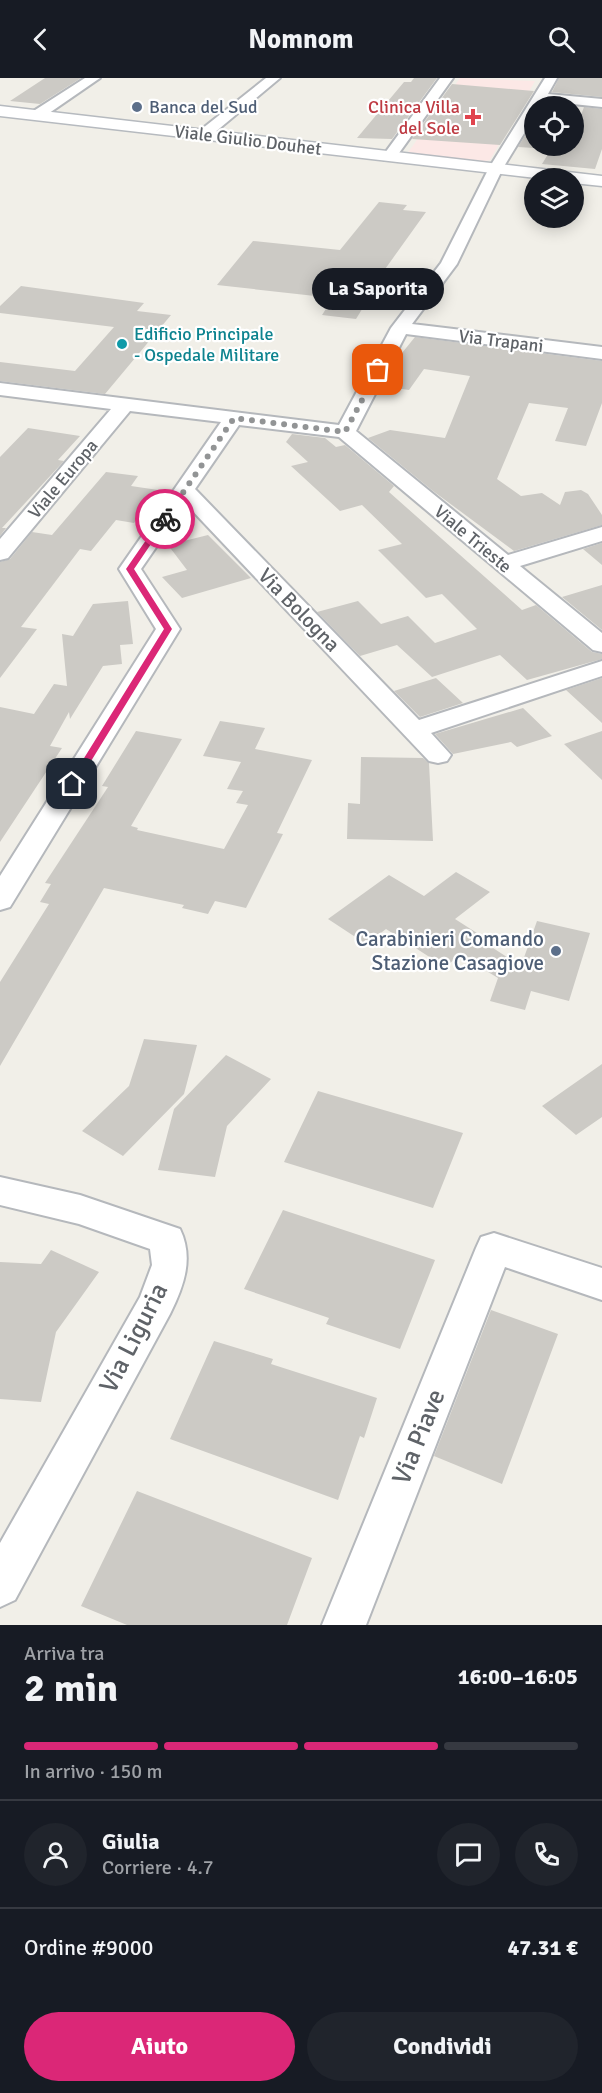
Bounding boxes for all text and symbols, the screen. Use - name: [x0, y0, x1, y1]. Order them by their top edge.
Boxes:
- icon: back: [24, 23, 57, 56]
- text: Nomnom: [248, 23, 354, 56]
- icon: search: [545, 23, 578, 56]
- place label: Banca del Sud: [149, 96, 258, 118]
- place label: Clinica Villa del Sole: [368, 96, 460, 139]
- map controls: [524, 96, 584, 228]
- button: locate: [524, 96, 584, 156]
- marker: Banca del Sud: [130, 100, 144, 114]
- marker: Clinica Villa del Sole: [464, 108, 482, 126]
- street label: Viale Giulio Douhet: [173, 120, 323, 160]
- button: layers: [524, 168, 584, 228]
- callout: La Saporita: [312, 268, 444, 310]
- text: La Saporita: [328, 276, 428, 301]
- place label: Edificio Principale - Ospedale Militare: [134, 323, 279, 366]
- street label: Via Trapani: [457, 325, 545, 357]
- marker: Edificio Principale - Ospedale Militare: [115, 337, 129, 351]
- pin: [352, 344, 403, 395]
- icon: bag: [361, 353, 394, 386]
- street label: Viale Europa: [24, 435, 102, 523]
- courier: [135, 489, 195, 549]
- street label: Viale Trieste: [430, 500, 516, 578]
- icon: bike: [149, 503, 182, 536]
- street label: Via Bologna: [253, 563, 345, 657]
- pin: [46, 758, 97, 809]
- icon: home: [55, 767, 88, 800]
- place label: Carabinieri Comando Stazione Casagiove: [355, 926, 544, 976]
- marker: Carabinieri Comando Stazione Casagiove: [549, 944, 563, 958]
- street label: Via Liguria: [93, 1278, 175, 1398]
- street label: Via Piave: [385, 1385, 453, 1489]
- text: Arriva tra: [24, 1641, 104, 1666]
- text: 16:00–16:05: [458, 1663, 578, 1690]
- text: 2 min: [24, 1664, 118, 1712]
- text: In arrivo · 150 m: [24, 1759, 162, 1784]
- button: person: [24, 1823, 87, 1886]
- button: chat: [437, 1823, 500, 1886]
- button: phone: [515, 1823, 578, 1886]
- text: Giulia: [102, 1828, 160, 1855]
- text: Corriere · 4.7: [102, 1855, 214, 1880]
- text: Ordine #9000: [24, 1934, 153, 1961]
- text: 47.31 €: [507, 1934, 578, 1961]
- button: Aiuto: [24, 2012, 295, 2081]
- button: Condividi: [307, 2012, 578, 2081]

